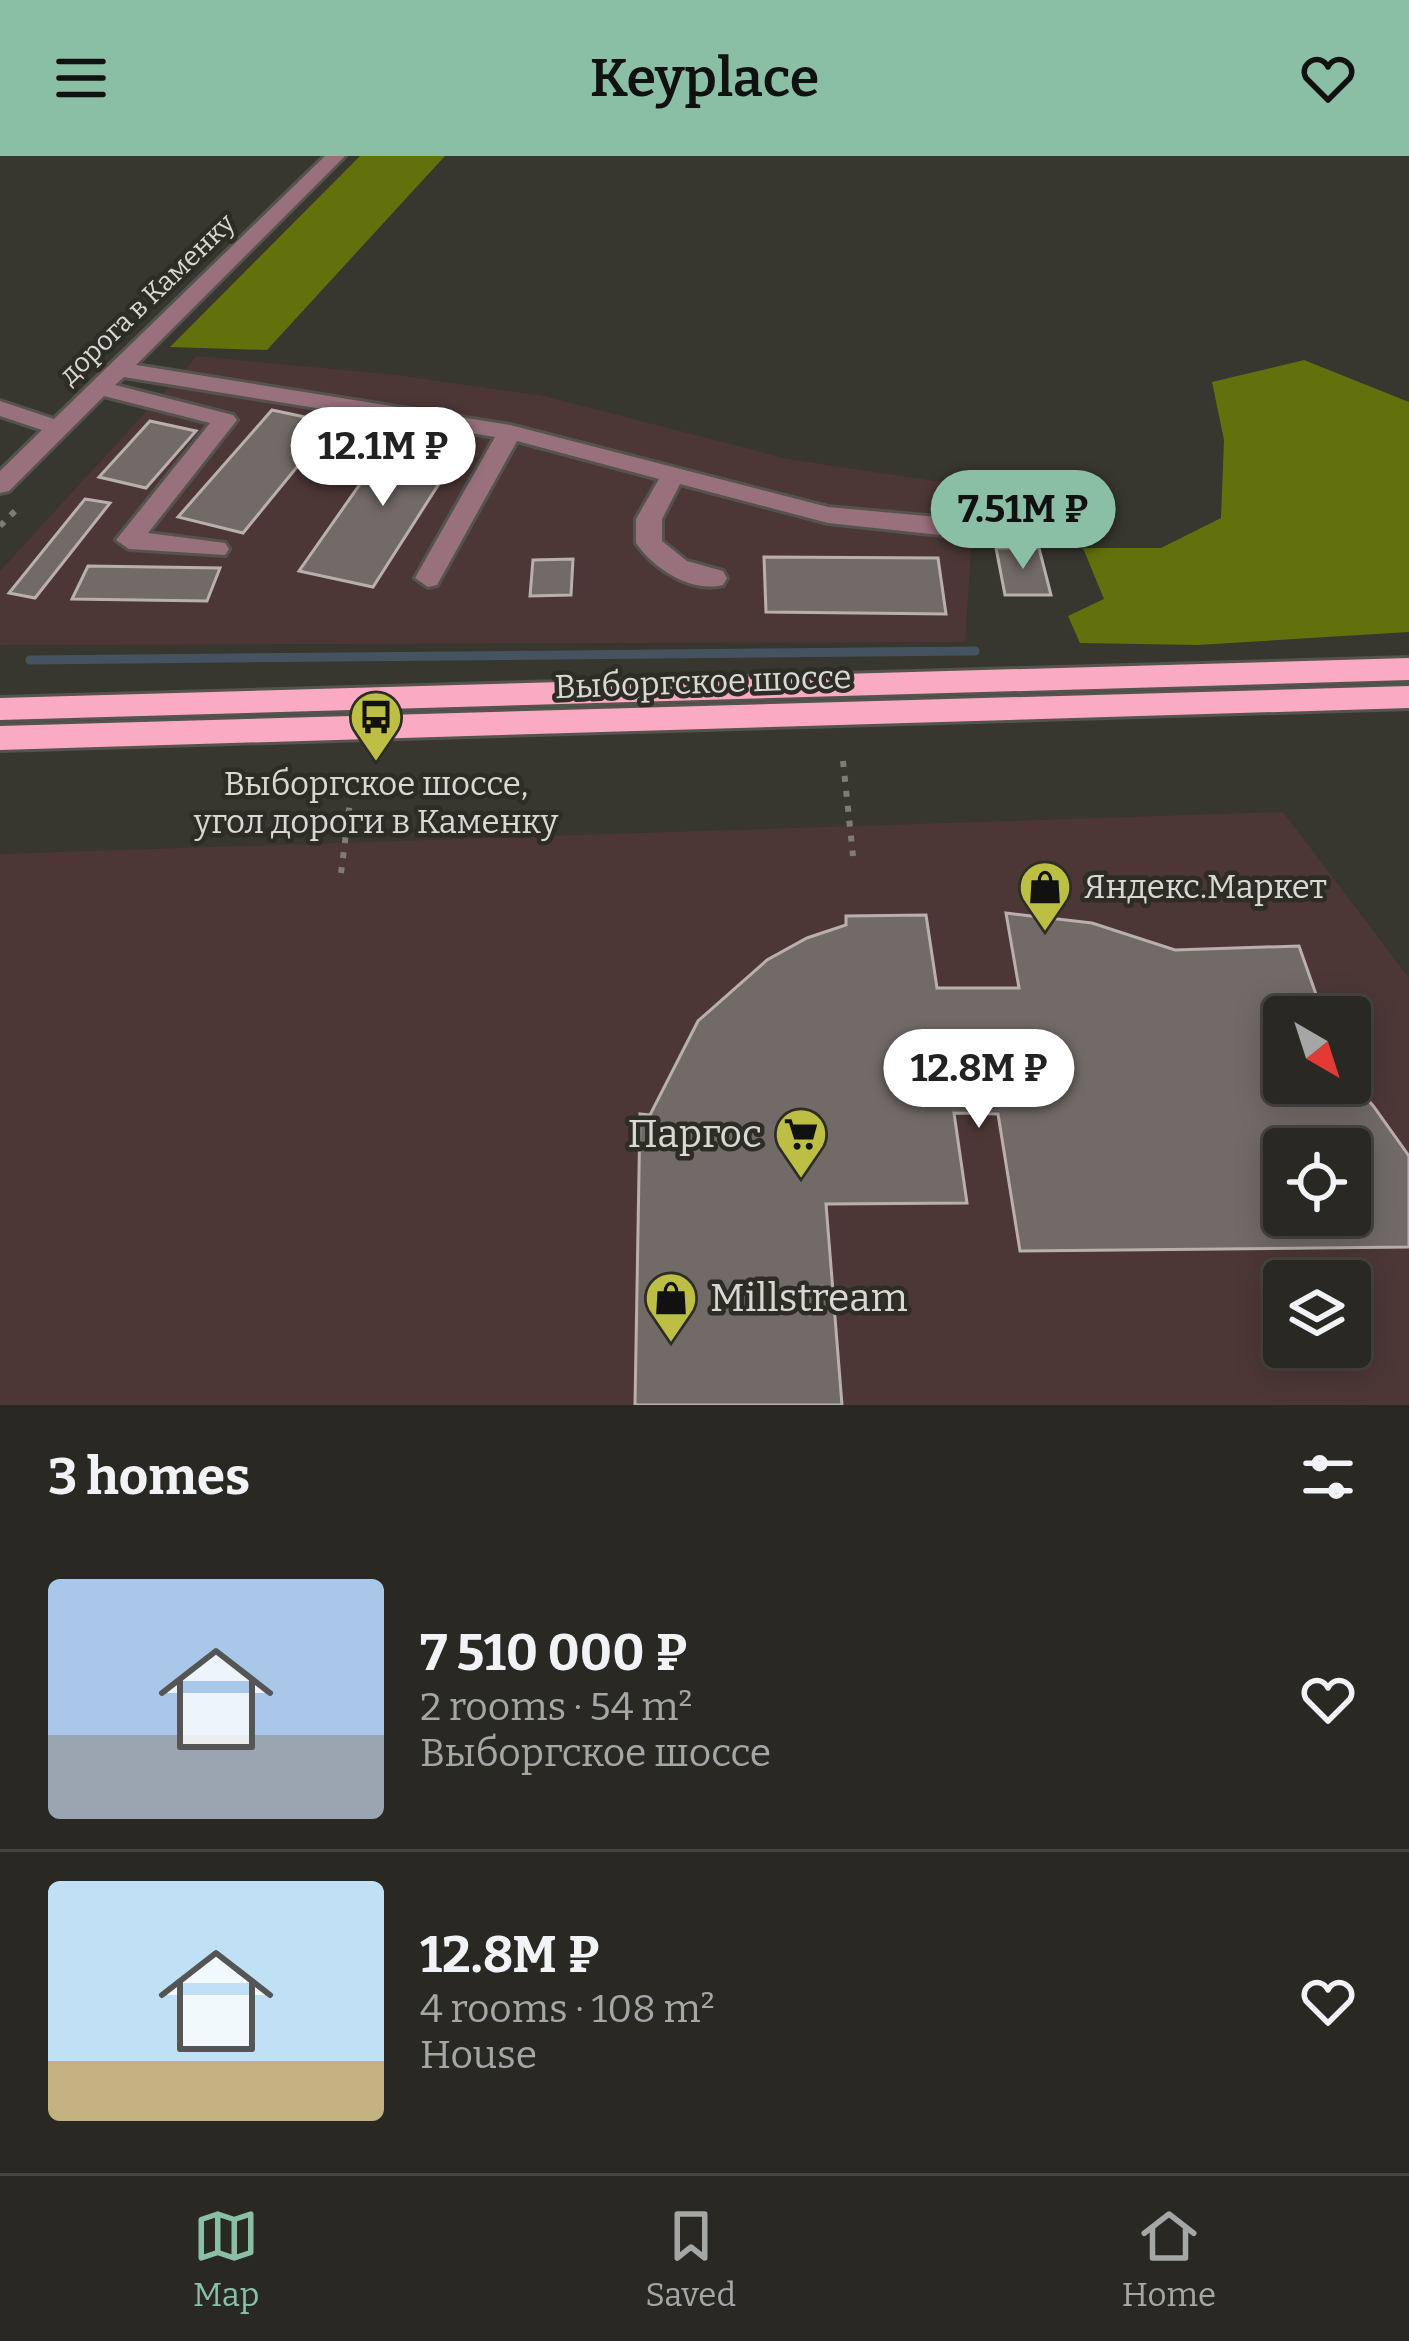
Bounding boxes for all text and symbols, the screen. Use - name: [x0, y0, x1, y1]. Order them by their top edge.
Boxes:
- icon: menu: [48, 45, 114, 111]
- icon: heart: [1295, 45, 1361, 111]
- text: Keyplace: [590, 46, 819, 110]
- street label: дорога в Каменку: [53, 207, 242, 391]
- pin: 12.1M ₽: [272, 407, 494, 509]
- text: 12.1M ₽: [318, 423, 448, 469]
- pin: 7.51M ₽: [912, 470, 1134, 572]
- text: 7.51M ₽: [958, 486, 1088, 532]
- street label: Выборгское шоссе: [554, 657, 852, 707]
- bus stop icon: Выборгское шоссе, угол дороги в Каменку: [348, 689, 404, 763]
- place label: Выборгское шоссе, угол дороги в Каменку: [193, 764, 559, 842]
- shop icon: Яндекс.Маркет: [1017, 859, 1073, 933]
- place label: Яндекс.Маркет: [1084, 867, 1327, 907]
- north arrow: [1263, 996, 1371, 1104]
- map controls: [1263, 996, 1371, 1368]
- pin: 12.8M ₽: [868, 1029, 1090, 1131]
- text: 12.8M ₽: [910, 1045, 1048, 1091]
- supermarket icon: Паргос: [773, 1106, 829, 1180]
- place label: Паргос: [628, 1111, 762, 1157]
- button: locate: [1263, 1128, 1371, 1236]
- button: layers: [1263, 1260, 1371, 1368]
- shop icon: Millstream: [643, 1270, 699, 1344]
- place label: Millstream: [710, 1275, 908, 1321]
- icon: filters: [1295, 1444, 1361, 1510]
- text: 3 homes: [48, 1446, 250, 1508]
- text: 7 510 000 ₽: [420, 1622, 687, 1684]
- icon: home: [144, 1627, 288, 1771]
- icon: heart: [1295, 1666, 1361, 1732]
- text: 2 rooms · 54 m²: [420, 1684, 692, 1730]
- text: Выборгское шоссе: [420, 1730, 771, 1776]
- text: 12.8M ₽: [420, 1924, 599, 1986]
- icon: home: [144, 1929, 288, 2073]
- icon: heart: [1295, 1968, 1361, 2034]
- text: 4 rooms · 108 m²: [420, 1986, 715, 2032]
- text: House: [420, 2032, 537, 2078]
- tab: Map: [193, 2203, 260, 2315]
- tab: Saved: [645, 2203, 736, 2315]
- tab: Home: [1122, 2203, 1216, 2315]

